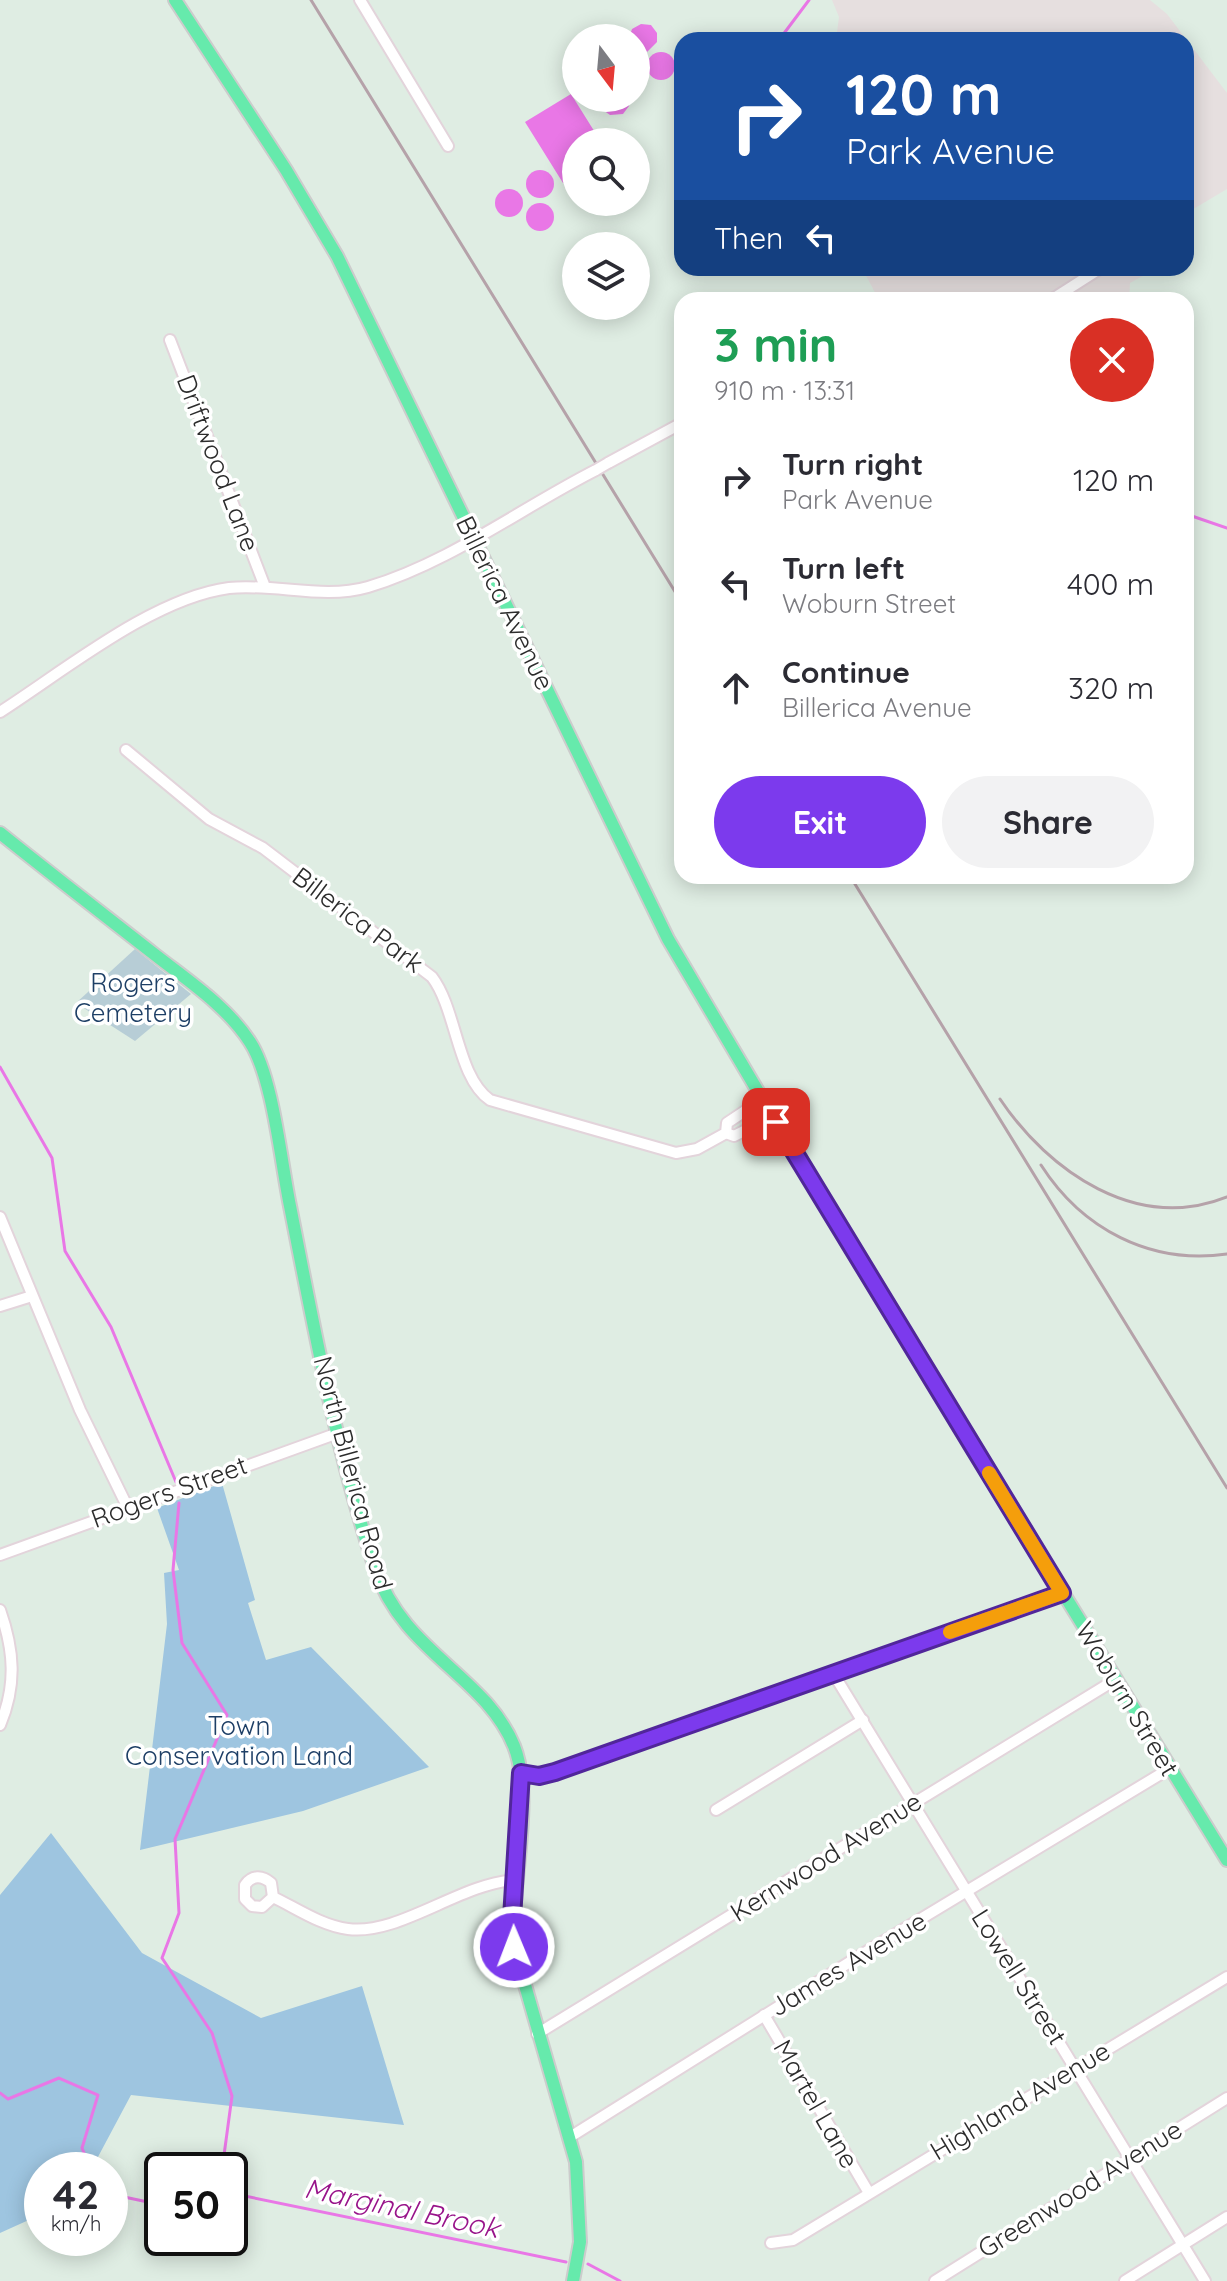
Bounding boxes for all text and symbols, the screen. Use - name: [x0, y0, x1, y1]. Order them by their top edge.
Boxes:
- north arrow: [562, 24, 650, 112]
- map controls: [562, 24, 650, 320]
- text: 120 m: [846, 59, 1001, 129]
- icon: right: [714, 64, 818, 168]
- button: search: [562, 128, 650, 216]
- text: Park Avenue: [846, 128, 1055, 173]
- icon: left: [799, 216, 843, 260]
- text: Then: [714, 219, 783, 257]
- button: layers: [562, 232, 650, 320]
- text: 3 min: [714, 314, 837, 374]
- button: close: [1070, 318, 1154, 402]
- street label: Driftwood Lane: [170, 370, 267, 556]
- text: 910 m · 13:31: [714, 374, 855, 407]
- text: Turn right: [782, 445, 923, 483]
- icon: right: [714, 458, 758, 502]
- text: 120 m: [1073, 461, 1154, 499]
- text: Park Avenue: [782, 483, 933, 516]
- street label: Billerica Avenue: [449, 510, 562, 695]
- text: Turn left: [782, 549, 905, 587]
- icon: left: [714, 562, 758, 606]
- text: 400 m: [1067, 565, 1154, 603]
- text: Woburn Street: [782, 587, 956, 620]
- text: Continue: [782, 653, 910, 691]
- icon: ahead: [714, 666, 758, 710]
- text: 320 m: [1068, 669, 1154, 707]
- text: Billerica Avenue: [782, 691, 972, 724]
- button: Exit: [714, 776, 926, 868]
- button: Share: [942, 776, 1154, 868]
- street label: Billerica Park: [286, 860, 430, 980]
- park label: Rogers Cemetery: [74, 966, 192, 1029]
- pin: [742, 1088, 810, 1156]
- icon: arrive: [754, 1100, 798, 1144]
- street label: North Billerica Road: [306, 1352, 401, 1593]
- street label: Rogers Street: [86, 1448, 251, 1535]
- street label: Woburn Street: [1068, 1616, 1186, 1782]
- park label: Town Conservation Land: [125, 1709, 353, 1772]
- street label: Kernwood Avenue: [724, 1784, 928, 1929]
- street label: Lowell Street: [965, 1903, 1074, 2051]
- street label: James Avenue: [763, 1904, 932, 2023]
- position arrow: [472, 1905, 556, 1989]
- street label: Martel Lane: [766, 2034, 866, 2174]
- street label: Highland Avenue: [924, 2034, 1116, 2167]
- street label: Greenwood Avenue: [971, 2112, 1188, 2265]
- speed limit sign: 50: [144, 2152, 248, 2256]
- text: 42: [53, 2169, 99, 2219]
- water label: Marginal Brook: [301, 2170, 506, 2246]
- text: km/h: [51, 2211, 101, 2236]

